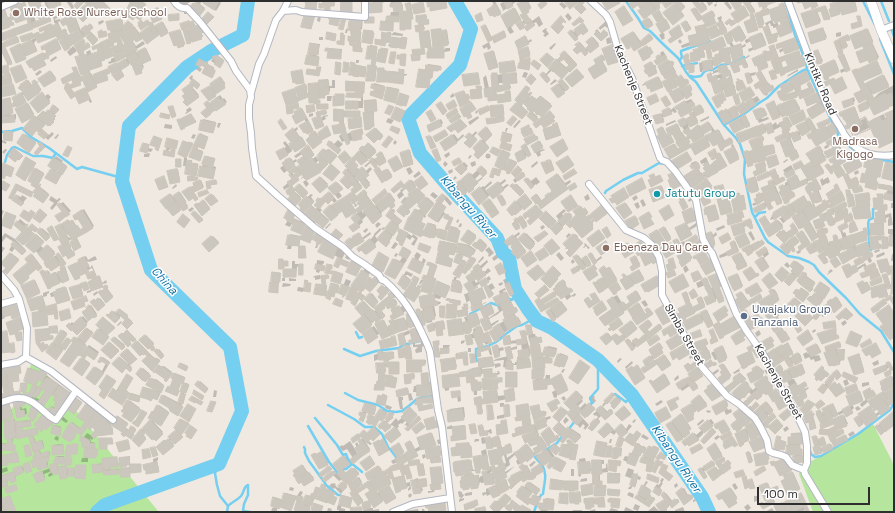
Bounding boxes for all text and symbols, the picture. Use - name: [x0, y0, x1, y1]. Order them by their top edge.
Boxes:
- place label: White Rose Nursery School: [24, 6, 167, 20]
- marker: White Rose Nursery School: [11, 8, 21, 18]
- street label: Kachenje Street: [611, 43, 655, 127]
- street label: Kintiku Road: [801, 51, 839, 117]
- marker: Madrasa Kigogo: [850, 124, 860, 134]
- place label: Madrasa Kigogo: [832, 135, 878, 161]
- water label: Kibangu River: [437, 173, 499, 241]
- place label: Jatutu Group: [665, 187, 735, 201]
- marker: Jatutu Group: [652, 189, 662, 199]
- place label: Ebeneza Day Care: [614, 241, 709, 255]
- marker: Ebeneza Day Care: [601, 243, 611, 253]
- water label: China: [148, 264, 180, 298]
- street label: Simba Street: [661, 302, 707, 368]
- place label: Uwajaku Group Tanzania: [752, 303, 831, 329]
- marker: Uwajaku Group Tanzania: [739, 311, 749, 321]
- street label: Kachenje Street: [751, 342, 805, 422]
- water label: Kibangu River: [648, 422, 704, 496]
- scale bar: [759, 479, 872, 505]
- text: 100 m: [764, 486, 798, 502]

